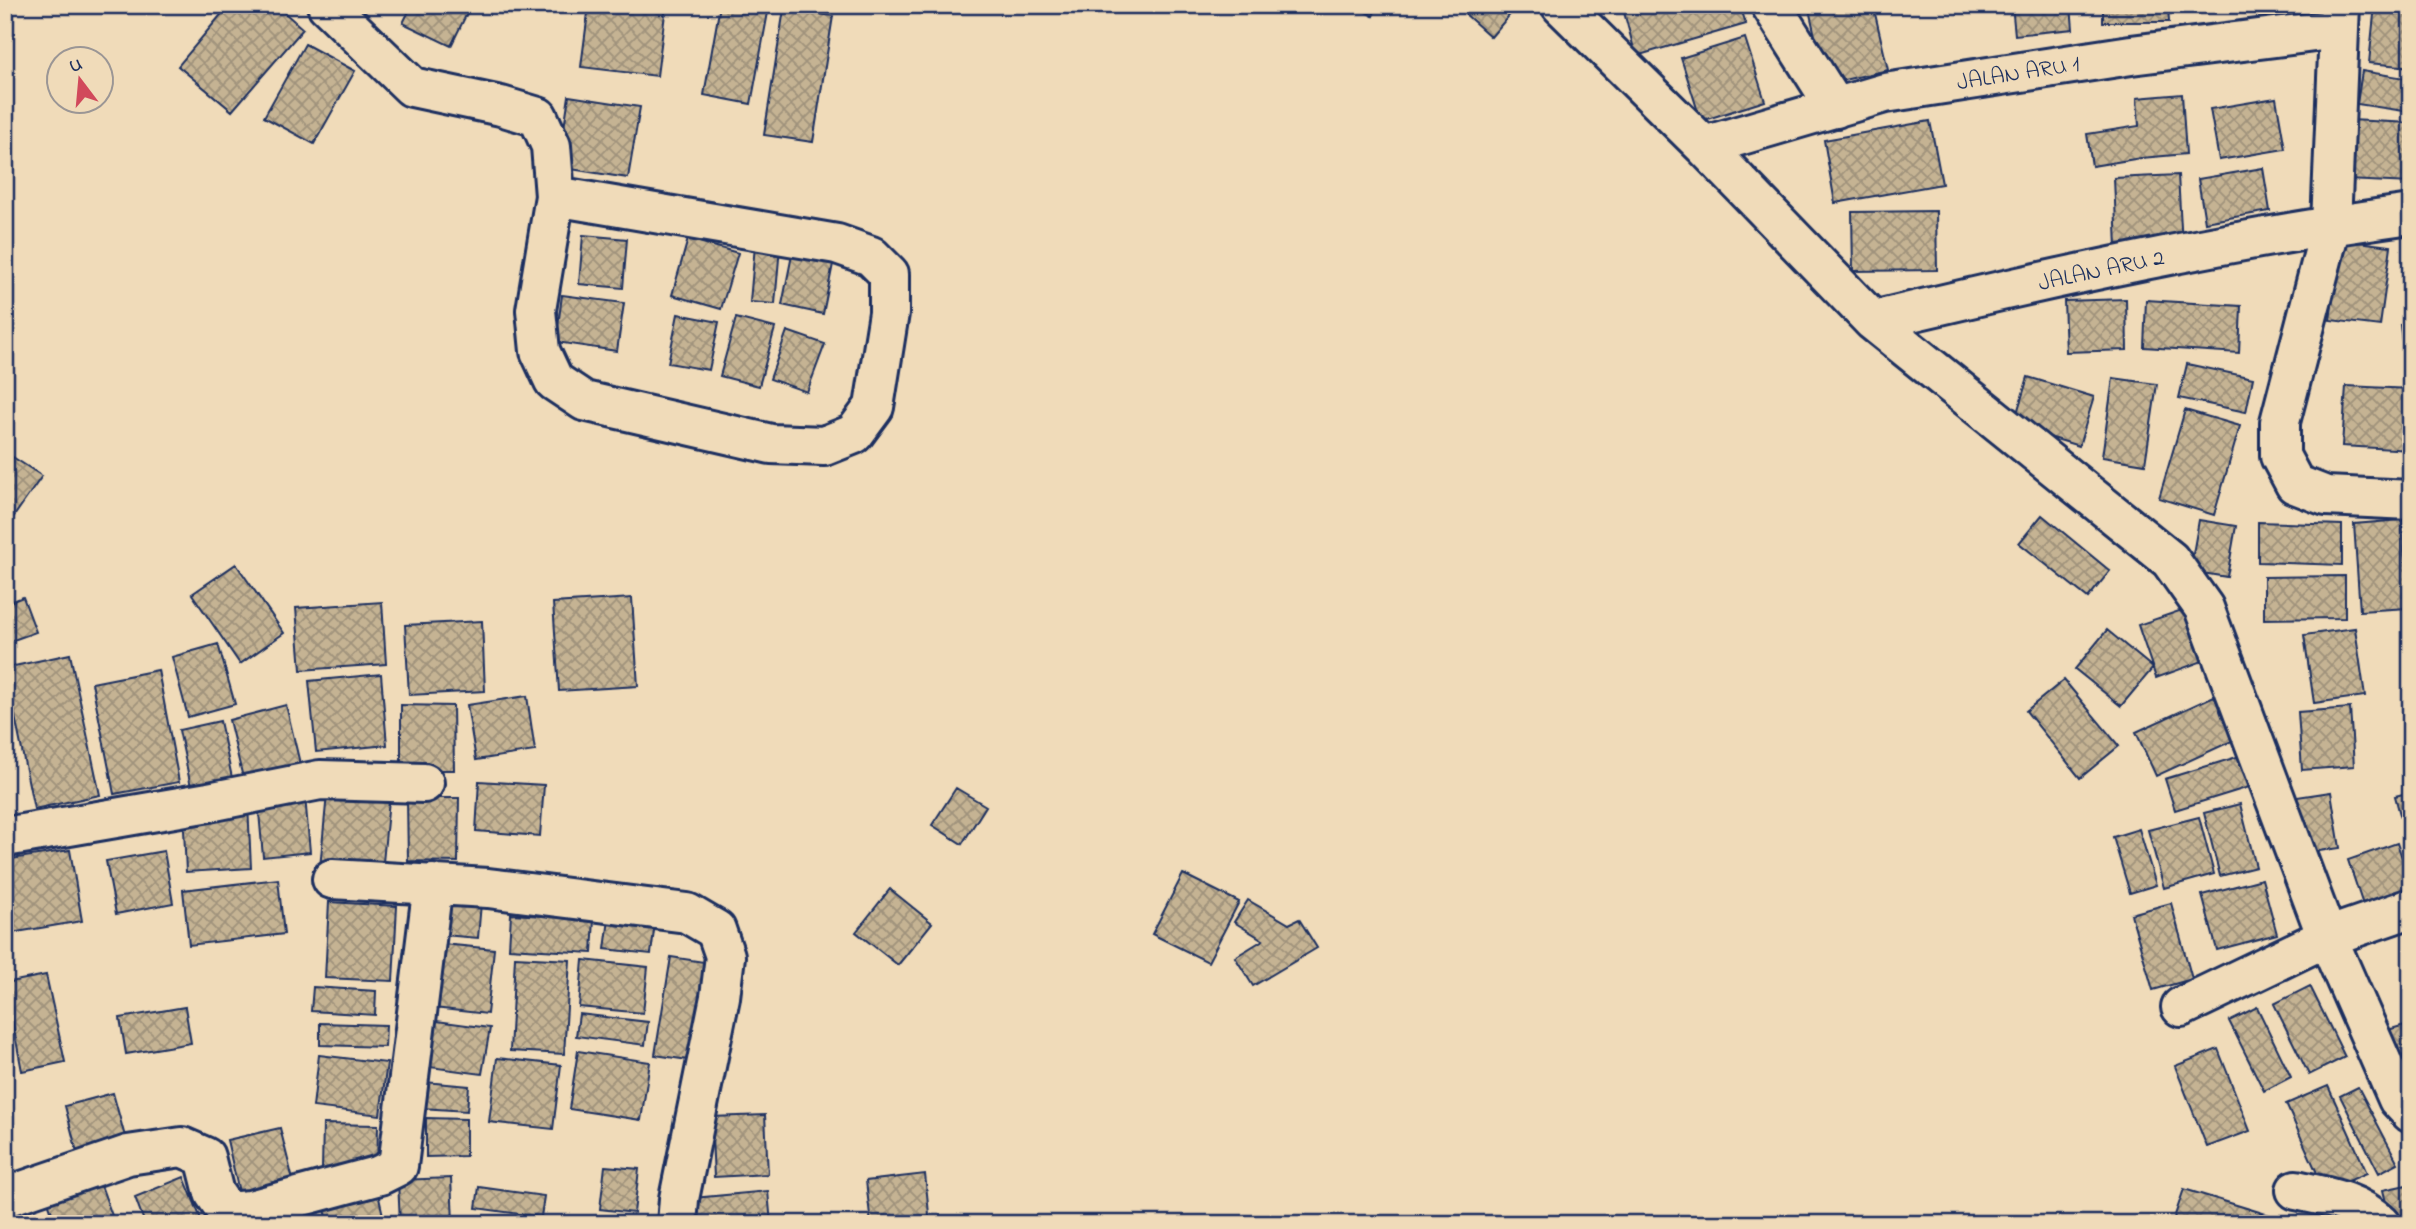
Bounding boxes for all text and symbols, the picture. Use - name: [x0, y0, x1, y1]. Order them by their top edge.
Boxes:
- north arrow: [46, 46, 116, 116]
- street label: JALAN ARU 1: [1955, 48, 2082, 100]
- text: U: [67, 51, 85, 81]
- street label: JALAN ARU 2: [2036, 242, 2168, 301]

